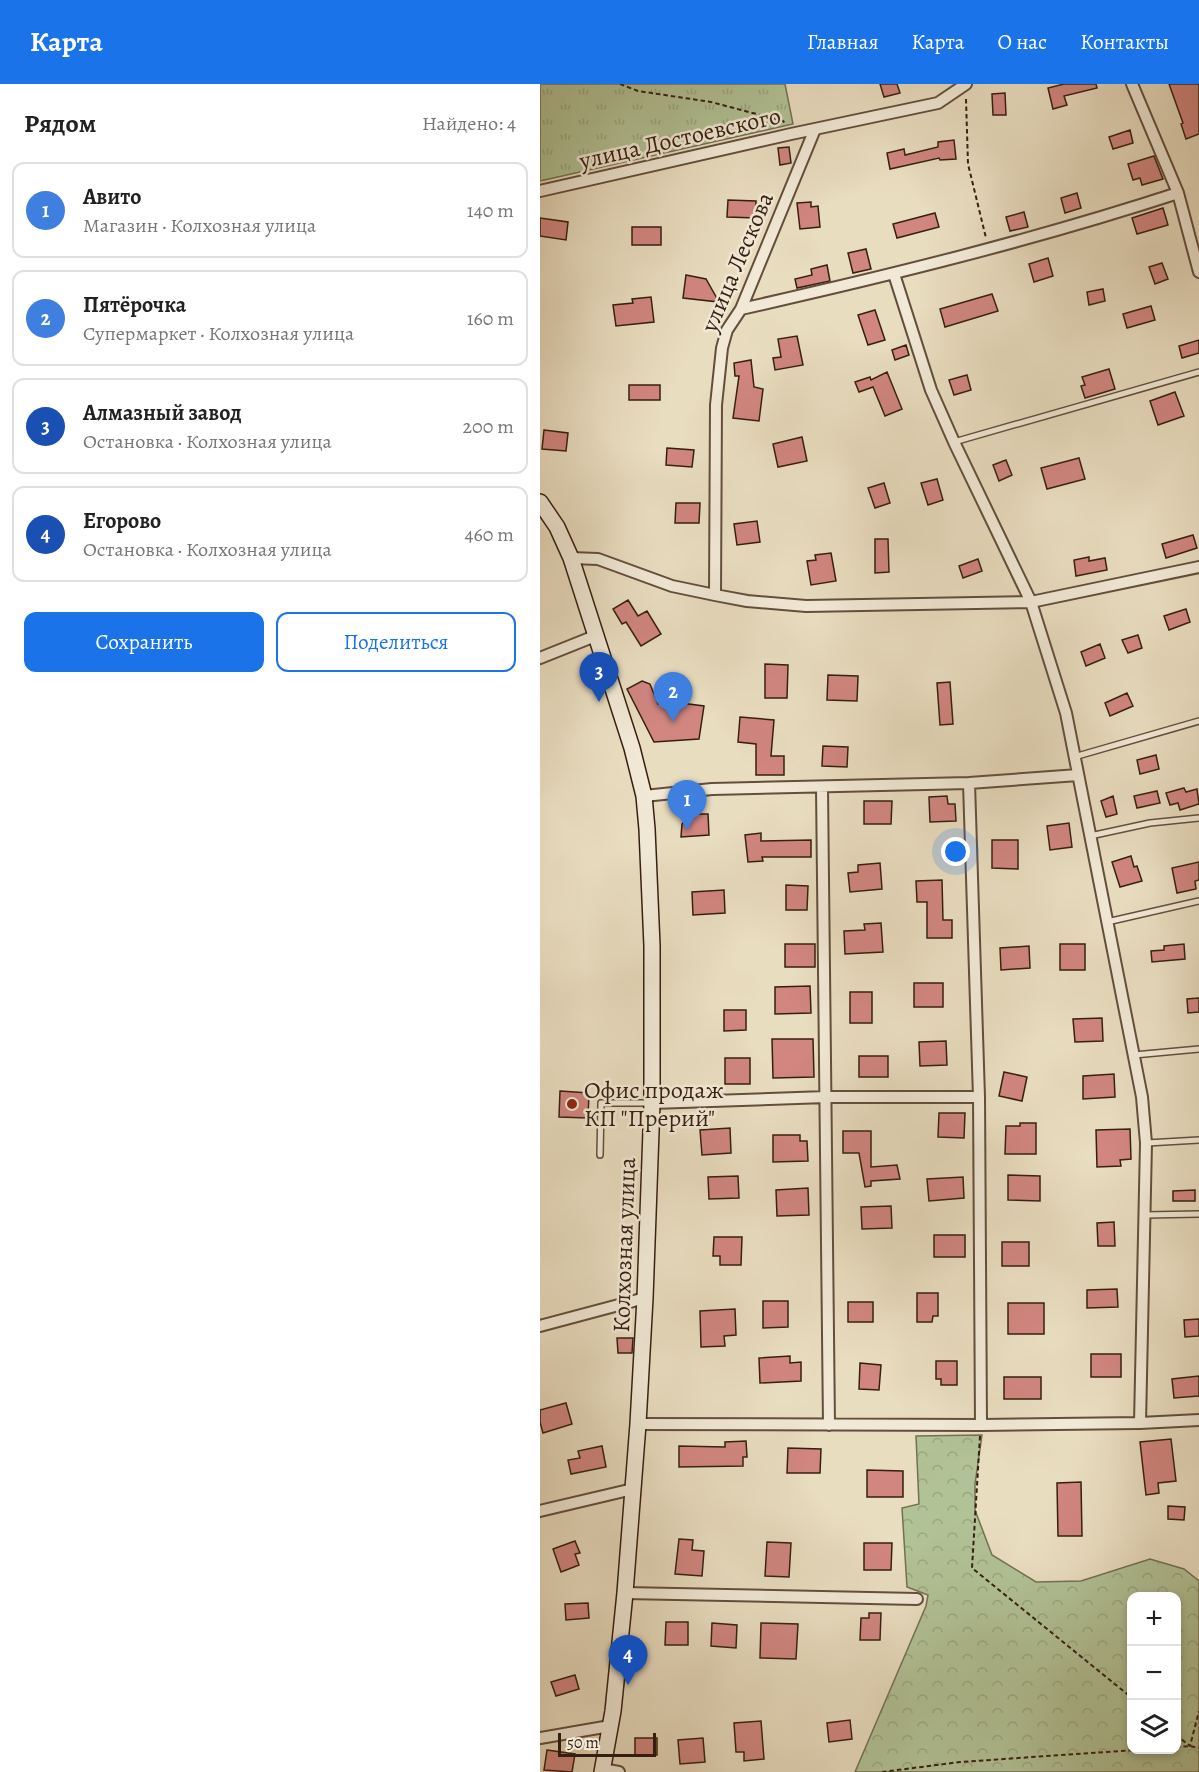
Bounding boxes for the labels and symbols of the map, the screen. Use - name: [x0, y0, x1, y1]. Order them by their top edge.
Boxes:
- street label: улица Достоевского: [575, 99, 784, 177]
- street label: улица Лескова: [693, 187, 781, 338]
- pin: 3: [580, 652, 618, 702]
- pin: 2: [654, 672, 692, 722]
- pin: 1: [668, 780, 706, 830]
- your location: [941, 837, 970, 866]
- place label: Офис продаж КП "Прерий": [584, 1074, 724, 1134]
- marker: Офис продаж КП "Прерий": [565, 1097, 579, 1111]
- street label: Колхозная улица: [605, 1157, 643, 1333]
- pin: 4: [608, 1636, 647, 1685]
- scale bar: [558, 1730, 656, 1758]

